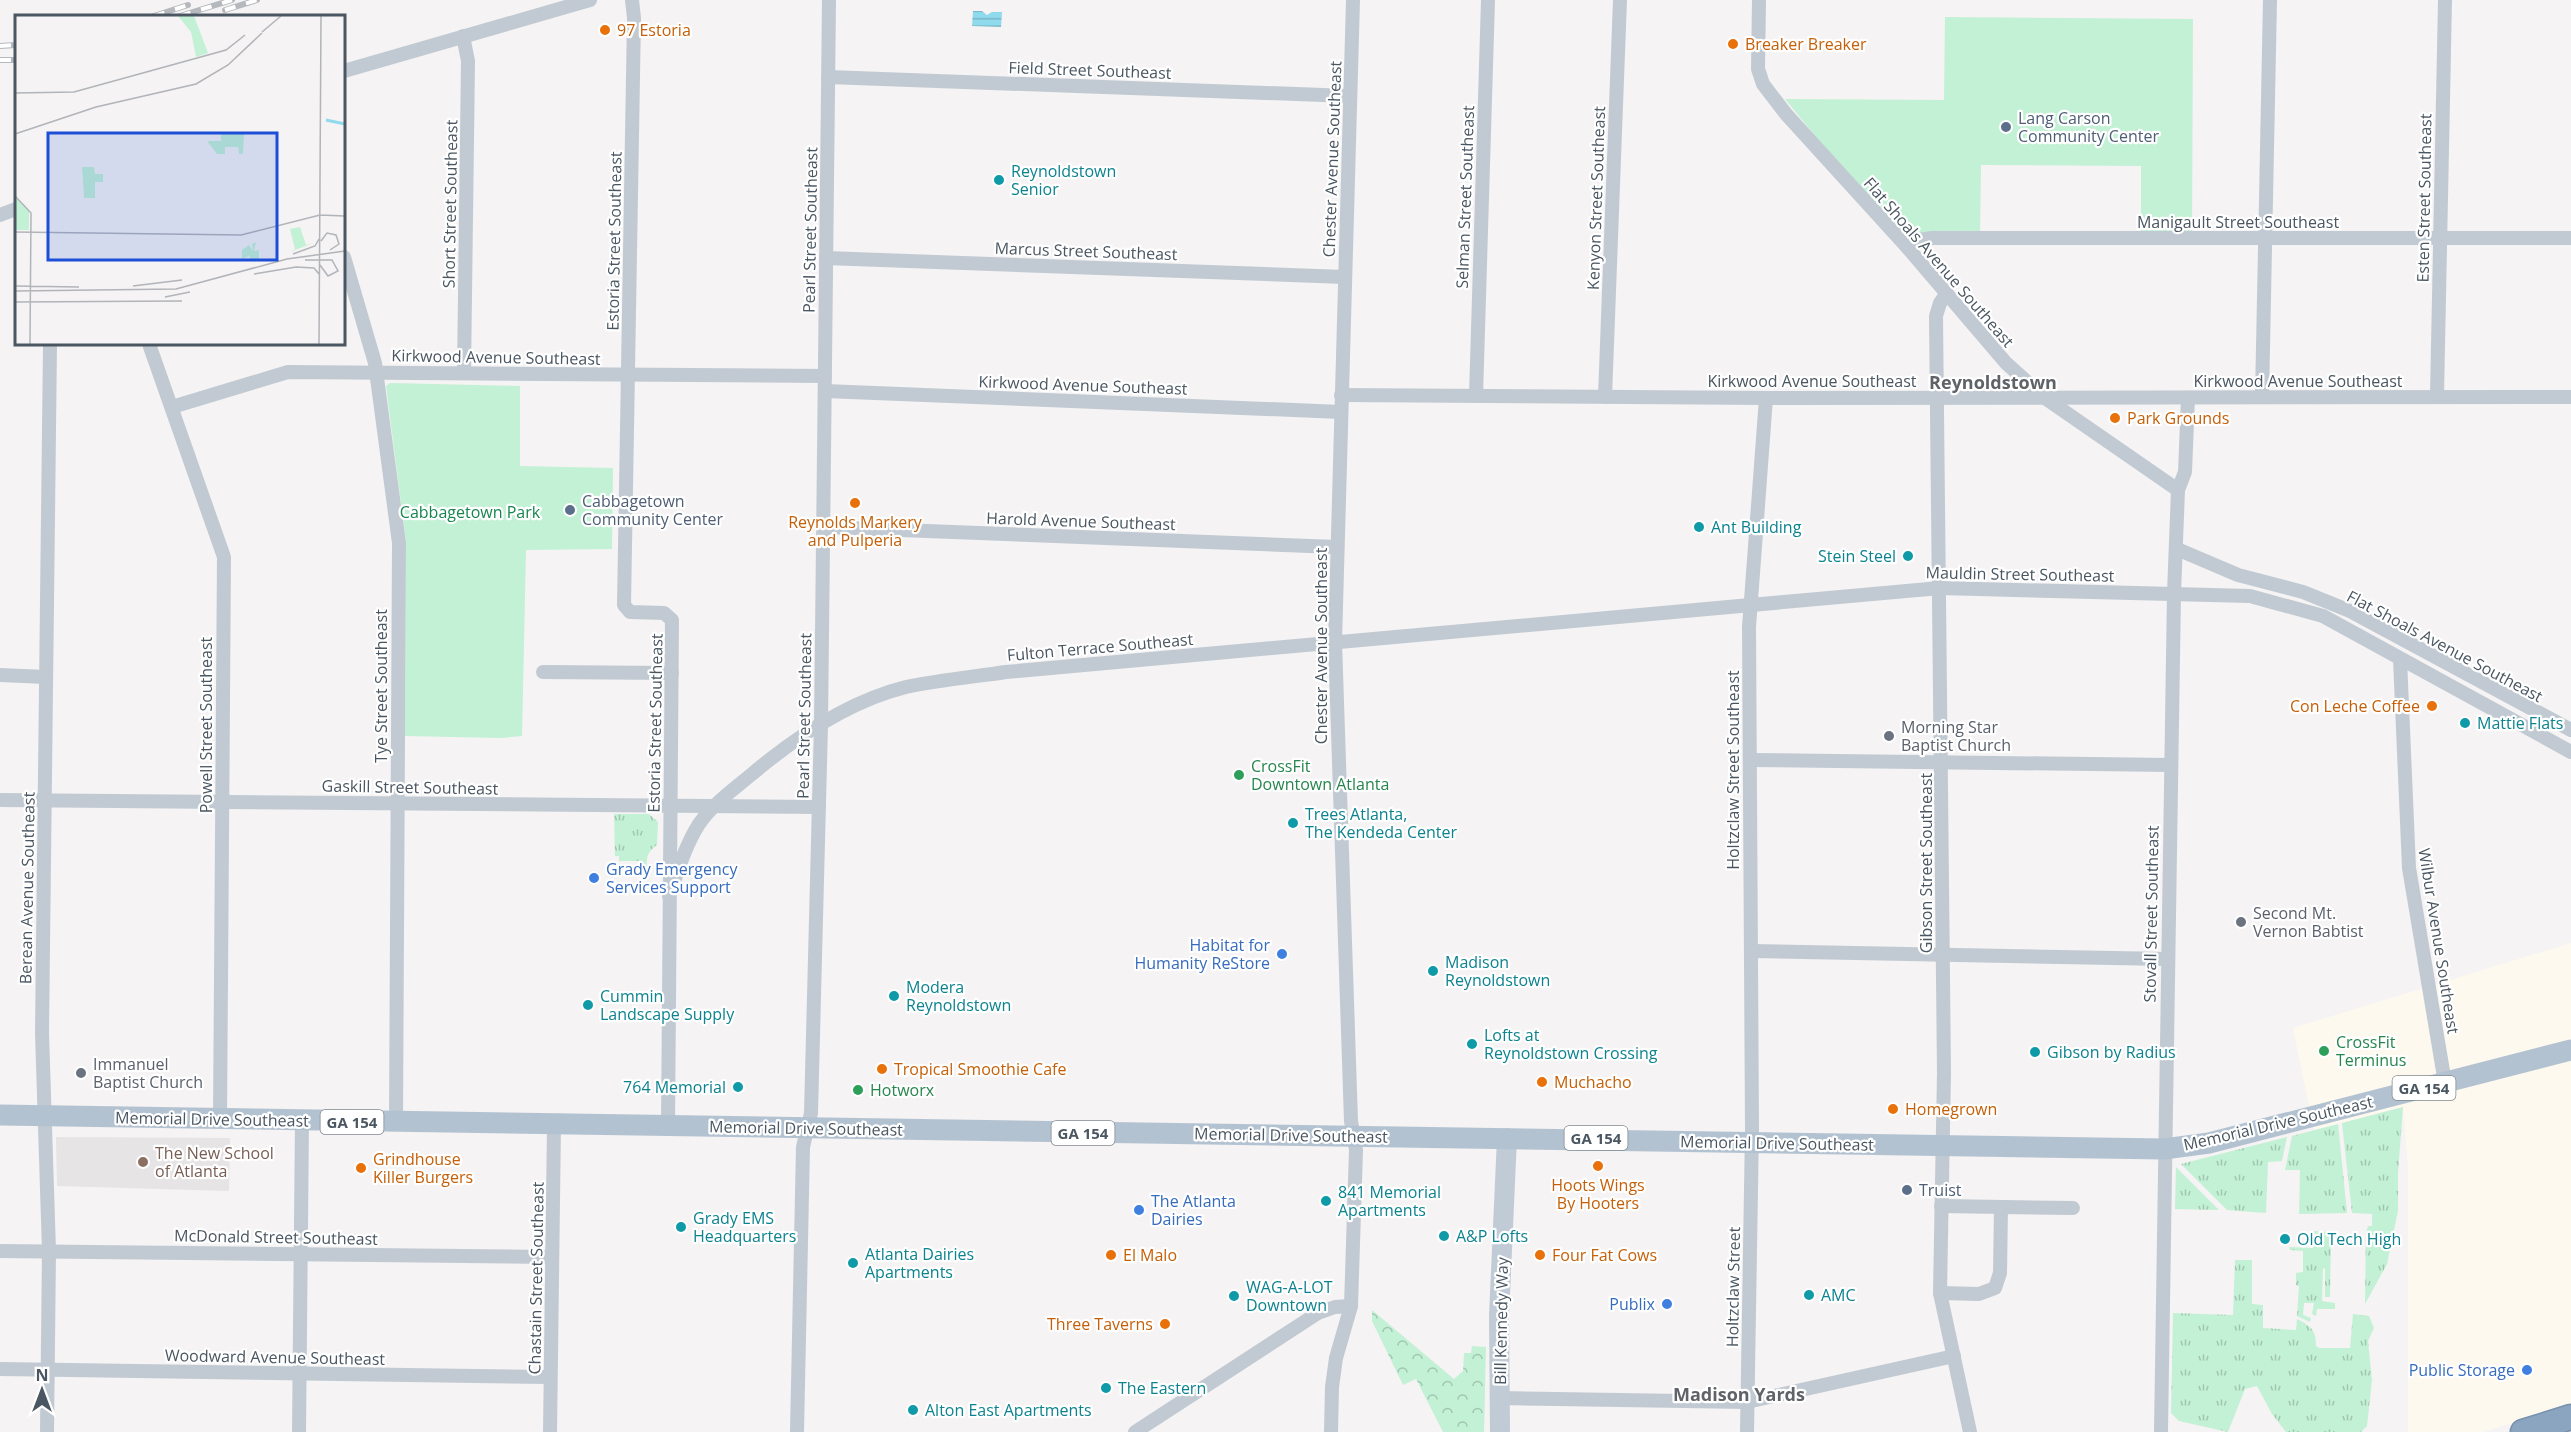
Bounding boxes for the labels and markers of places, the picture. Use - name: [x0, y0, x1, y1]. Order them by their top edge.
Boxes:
- place label: 97 Estoria: [617, 19, 691, 41]
- marker: 97 Estoria: [598, 23, 612, 37]
- place label: Breaker Breaker: [1745, 33, 1867, 55]
- marker: Breaker Breaker: [1726, 37, 1740, 51]
- place label: Lang Carson Community Center: [2018, 107, 2159, 147]
- marker: Lang Carson Community Center: [1999, 120, 2013, 134]
- place label: Reynoldstown Senior: [1011, 160, 1116, 200]
- marker: Reynoldstown Senior: [992, 173, 1006, 187]
- place label: Park Grounds: [2127, 407, 2229, 429]
- marker: Park Grounds: [2108, 411, 2122, 425]
- place label: Cabbagetown Community Center: [582, 490, 723, 530]
- marker: Reynolds Markery and Pulperia: [848, 496, 862, 510]
- marker: Cabbagetown Community Center: [563, 503, 577, 517]
- place label: Reynolds Markery and Pulperia: [788, 511, 923, 551]
- place label: Ant Building: [1711, 516, 1802, 538]
- marker: Ant Building: [1692, 520, 1706, 534]
- place label: Stein Steel: [1818, 545, 1896, 567]
- marker: Stein Steel: [1901, 549, 1915, 563]
- place label: Con Leche Coffee: [2290, 695, 2420, 717]
- marker: Con Leche Coffee: [2425, 699, 2439, 713]
- place label: Mattie Flats: [2477, 712, 2563, 734]
- place label: Morning Star Baptist Church: [1901, 716, 2011, 756]
- marker: Mattie Flats: [2458, 716, 2472, 730]
- marker: Morning Star Baptist Church: [1882, 729, 1896, 743]
- place label: CrossFit Downtown Atlanta: [1251, 755, 1389, 795]
- marker: CrossFit Downtown Atlanta: [1232, 768, 1246, 782]
- place label: Trees Atlanta, The Kendeda Center: [1305, 803, 1458, 843]
- marker: Trees Atlanta, The Kendeda Center: [1286, 816, 1300, 830]
- place label: Grady Emergency Services Support: [606, 858, 738, 898]
- marker: Grady Emergency Services Support: [587, 871, 601, 885]
- place label: Second Mt. Vernon Babtist: [2253, 902, 2364, 942]
- marker: Second Mt. Vernon Babtist: [2234, 915, 2248, 929]
- place label: Habitat for Humanity ReStore: [1134, 934, 1270, 974]
- marker: Habitat for Humanity ReStore: [1275, 947, 1289, 961]
- place label: Madison Reynoldstown: [1445, 951, 1550, 991]
- marker: Madison Reynoldstown: [1426, 964, 1440, 978]
- place label: Modera Reynoldstown: [906, 976, 1011, 1016]
- place label: Cummin Landscape Supply: [600, 985, 735, 1025]
- marker: Modera Reynoldstown: [887, 989, 901, 1003]
- marker: Cummin Landscape Supply: [581, 998, 595, 1012]
- place label: Lofts at Reynoldstown Crossing: [1484, 1024, 1658, 1064]
- place label: CrossFit Terminus: [2336, 1031, 2406, 1071]
- marker: Lofts at Reynoldstown Crossing: [1465, 1037, 1479, 1051]
- place label: Gibson by Radius: [2047, 1041, 2176, 1063]
- marker: CrossFit Terminus: [2317, 1044, 2331, 1058]
- marker: Gibson by Radius: [2028, 1045, 2042, 1059]
- place label: Immanuel Baptist Church: [93, 1053, 203, 1093]
- place label: Tropical Smoothie Cafe: [894, 1058, 1066, 1080]
- marker: Tropical Smoothie Cafe: [875, 1062, 889, 1076]
- marker: Immanuel Baptist Church: [74, 1066, 88, 1080]
- place label: Muchacho: [1554, 1071, 1632, 1093]
- marker: Muchacho: [1535, 1075, 1549, 1089]
- place label: 764 Memorial: [623, 1076, 726, 1098]
- place label: Hotworx: [870, 1079, 935, 1101]
- marker: 764 Memorial: [731, 1080, 745, 1094]
- marker: Hotworx: [851, 1083, 865, 1097]
- place label: Homegrown: [1905, 1098, 1997, 1120]
- marker: Homegrown: [1886, 1102, 1900, 1116]
- place label: The New School of Atlanta: [155, 1142, 274, 1182]
- place label: Grindhouse Killer Burgers: [373, 1148, 473, 1188]
- marker: The New School of Atlanta: [136, 1155, 150, 1169]
- marker: Hoots Wings By Hooters: [1591, 1159, 1605, 1173]
- marker: Grindhouse Killer Burgers: [354, 1161, 368, 1175]
- place label: Hoots Wings By Hooters: [1551, 1174, 1645, 1214]
- place label: Truist: [1919, 1179, 1962, 1201]
- place label: 841 Memorial Apartments: [1338, 1181, 1441, 1221]
- marker: Truist: [1900, 1183, 1914, 1197]
- place label: The Atlanta Dairies: [1151, 1190, 1236, 1230]
- marker: 841 Memorial Apartments: [1319, 1194, 1333, 1208]
- marker: The Atlanta Dairies: [1132, 1203, 1146, 1217]
- place label: Grady EMS Headquarters: [693, 1207, 796, 1247]
- marker: Grady EMS Headquarters: [674, 1220, 688, 1234]
- place label: A&P Lofts: [1456, 1225, 1528, 1247]
- place label: Old Tech High: [2297, 1228, 2401, 1250]
- marker: A&P Lofts: [1437, 1229, 1451, 1243]
- marker: Old Tech High: [2278, 1232, 2292, 1246]
- place label: Atlanta Dairies Apartments: [865, 1243, 974, 1283]
- place label: El Malo: [1123, 1244, 1177, 1266]
- place label: Four Fat Cows: [1552, 1244, 1657, 1266]
- marker: El Malo: [1104, 1248, 1118, 1262]
- marker: Four Fat Cows: [1533, 1248, 1547, 1262]
- marker: Atlanta Dairies Apartments: [846, 1256, 860, 1270]
- place label: WAG-A-LOT Downtown: [1246, 1276, 1333, 1316]
- place label: AMC: [1821, 1284, 1856, 1306]
- marker: AMC: [1802, 1288, 1816, 1302]
- marker: WAG-A-LOT Downtown: [1227, 1289, 1241, 1303]
- place label: Publix: [1609, 1293, 1656, 1315]
- marker: Publix: [1660, 1297, 1674, 1311]
- place label: Three Taverns: [1047, 1313, 1153, 1335]
- marker: Three Taverns: [1158, 1317, 1172, 1331]
- place label: Public Storage: [2409, 1359, 2515, 1381]
- marker: Public Storage: [2520, 1363, 2534, 1377]
- place label: The Eastern: [1118, 1377, 1206, 1399]
- marker: The Eastern: [1099, 1381, 1113, 1395]
- place label: Alton East Apartments: [925, 1399, 1092, 1421]
- marker: Alton East Apartments: [906, 1403, 920, 1417]

